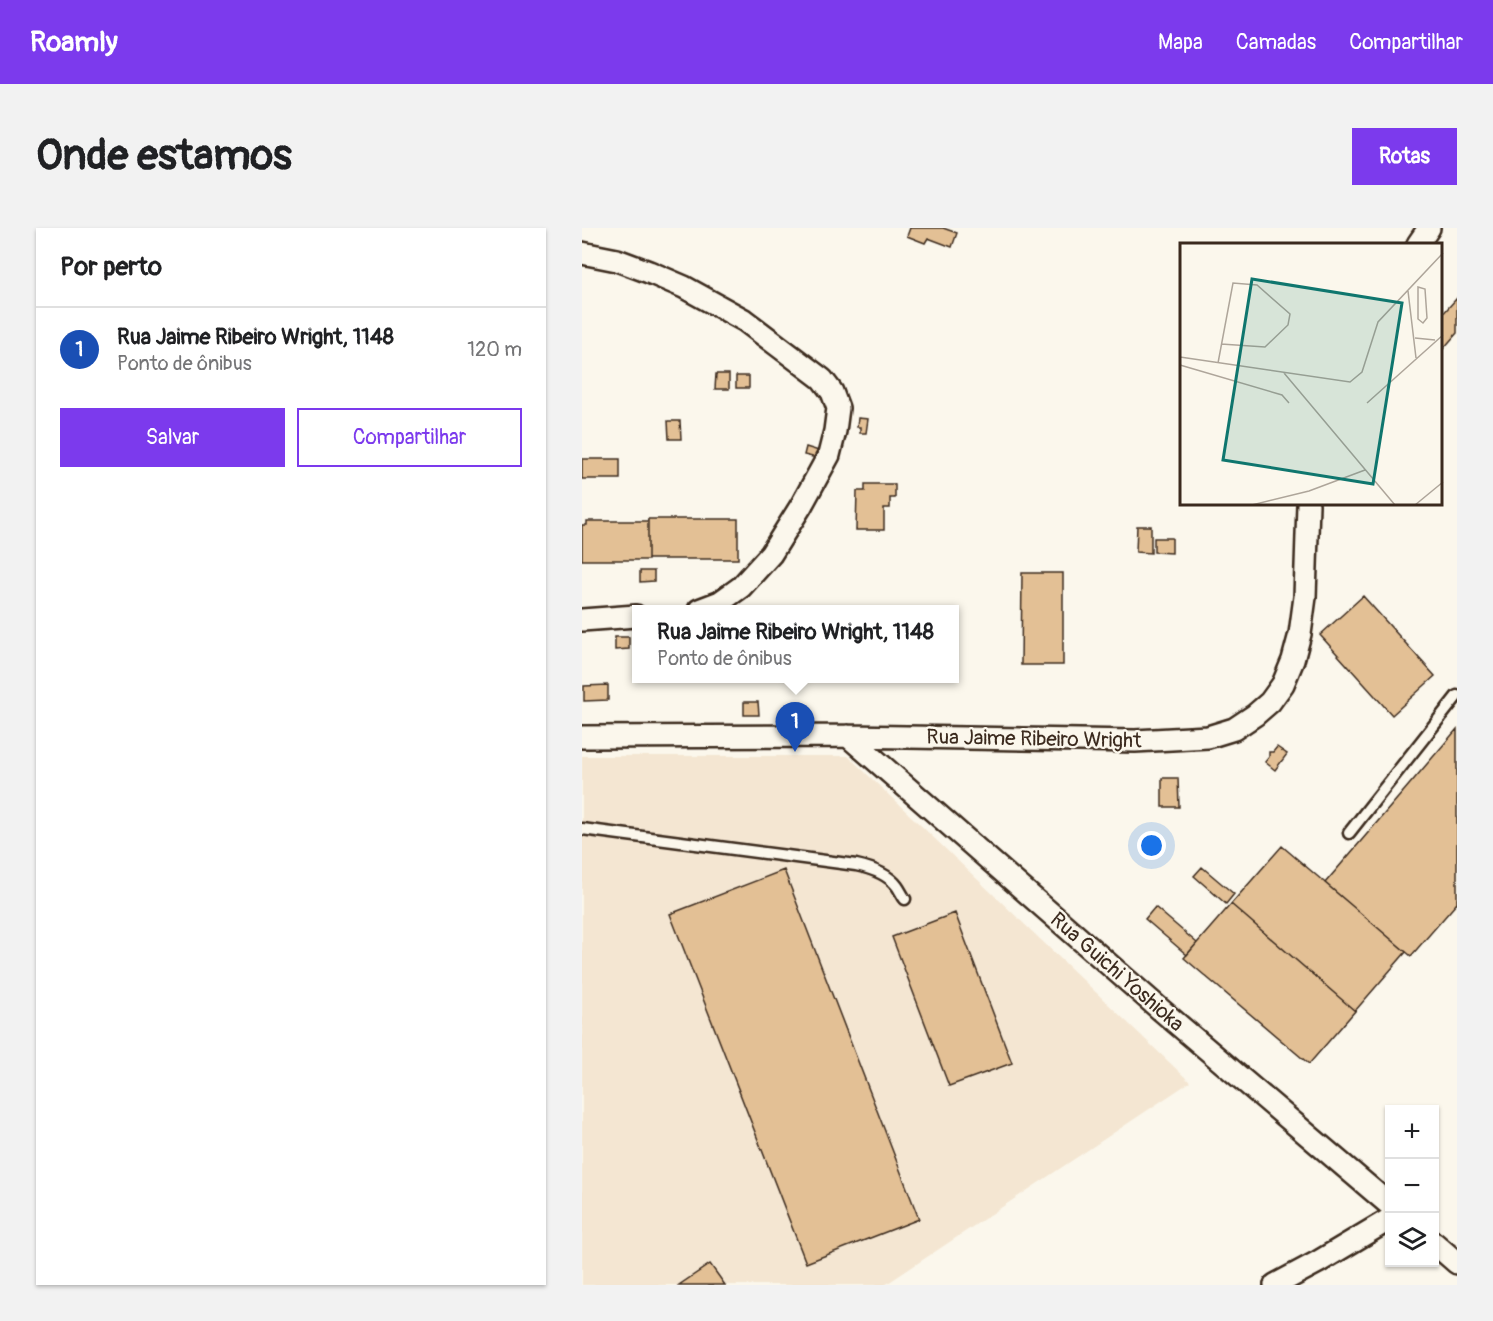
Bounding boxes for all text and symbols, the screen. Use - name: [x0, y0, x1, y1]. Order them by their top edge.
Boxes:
- text: Roamly: [30, 25, 118, 60]
- text: Mapa: [1158, 29, 1203, 56]
- text: Camadas: [1236, 29, 1316, 56]
- text: Compartilhar: [1349, 29, 1463, 56]
- button: Rotas: [1352, 128, 1457, 185]
- text: Onde estamos: [36, 130, 292, 182]
- inset map: [1180, 243, 1442, 506]
- text: Por perto: [60, 251, 162, 283]
- text: Rua Jaime Ribeiro Wright, 1148: [117, 323, 394, 351]
- text: 1: [76, 337, 83, 362]
- text: 120 m: [467, 337, 522, 362]
- text: Ponto de ônibus: [117, 351, 252, 376]
- button: Salvar: [60, 408, 285, 467]
- button: Compartilhar: [297, 408, 522, 467]
- popup: [632, 605, 959, 683]
- text: Rua Jaime Ribeiro Wright, 1148: [657, 618, 934, 646]
- text: Ponto de ônibus: [657, 646, 792, 671]
- pin: 1: [776, 702, 814, 752]
- street label: Rua Jaime Ribeiro Wright: [926, 724, 1142, 754]
- your location: [1137, 831, 1166, 860]
- street label: Rua Guichi Yoshioka: [1044, 906, 1190, 1038]
- map controls: [1385, 1105, 1439, 1267]
- button: +: [1385, 1105, 1439, 1159]
- button: −: [1385, 1159, 1439, 1213]
- button: layers: [1385, 1213, 1439, 1267]

